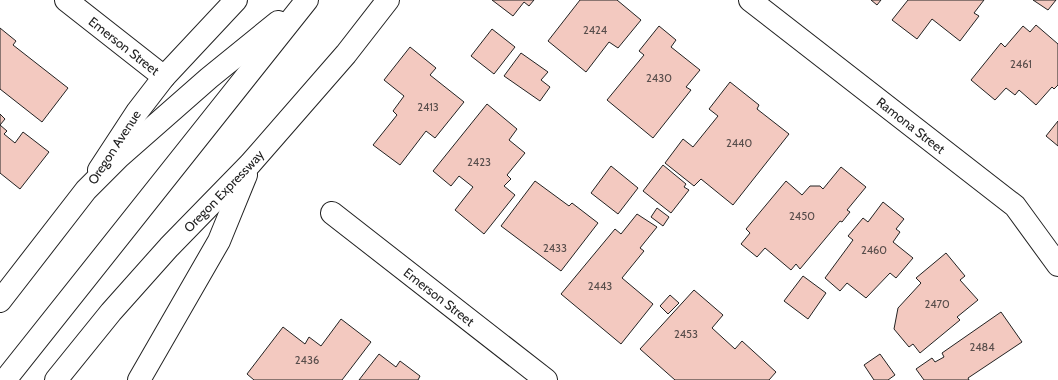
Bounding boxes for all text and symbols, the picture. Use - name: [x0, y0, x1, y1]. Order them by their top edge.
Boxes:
- street label: Emerson Street: [86, 13, 163, 79]
- house number: 2424: [583, 23, 608, 37]
- house number: 2461: [1010, 57, 1032, 71]
- house number: 2430: [646, 71, 672, 85]
- street label: Ramona Street: [874, 94, 949, 157]
- house number: 2413: [417, 100, 439, 114]
- street label: Oregon Avenue: [84, 106, 144, 187]
- house number: 2440: [726, 136, 752, 150]
- street label: Oregon Expressway: [180, 146, 267, 235]
- house number: 2423: [467, 155, 491, 169]
- house number: 2450: [789, 209, 815, 223]
- house number: 2433: [543, 241, 567, 255]
- house number: 2460: [861, 243, 887, 257]
- street label: Emerson Street: [401, 264, 478, 330]
- house number: 2443: [588, 279, 612, 293]
- house number: 2470: [924, 297, 950, 311]
- house number: 2453: [674, 327, 698, 341]
- house number: 2484: [969, 340, 995, 354]
- house number: 2436: [295, 353, 319, 367]

